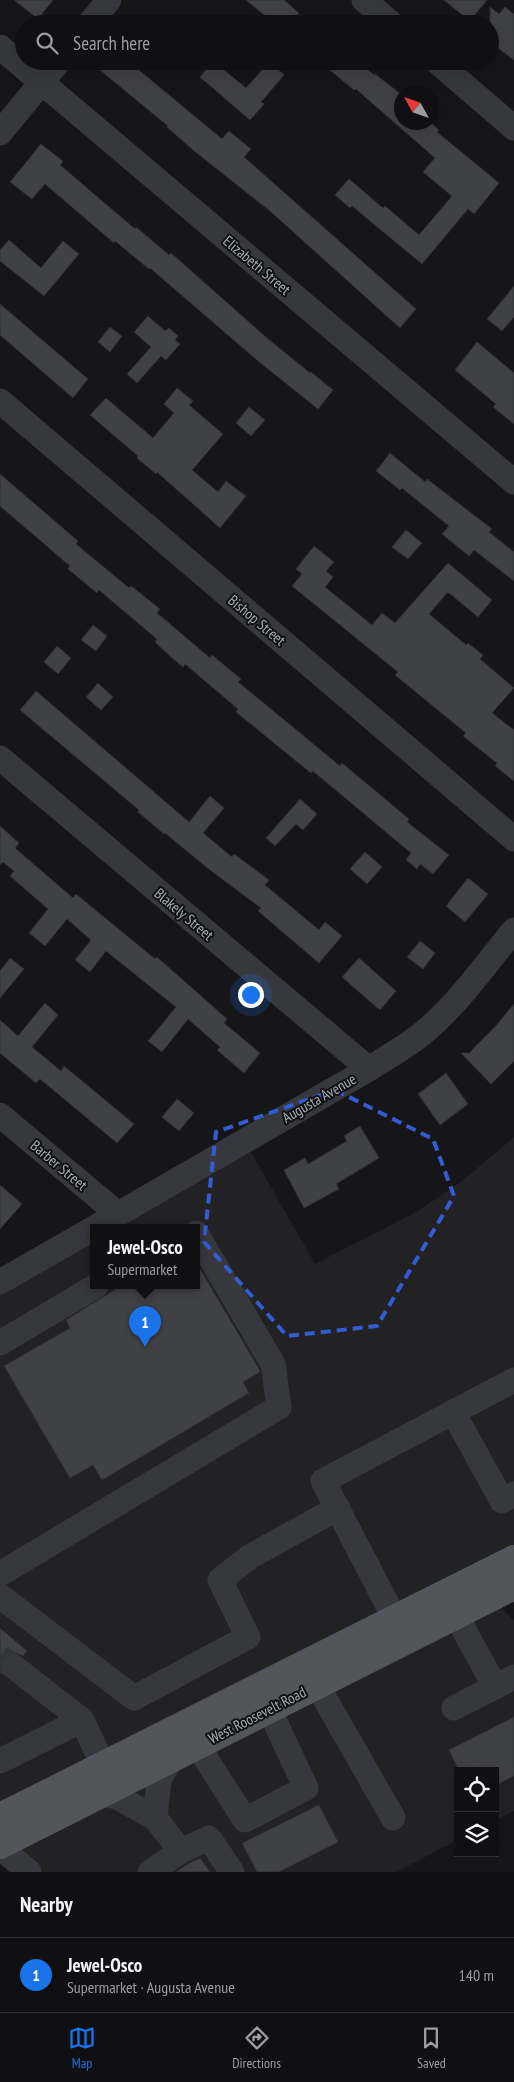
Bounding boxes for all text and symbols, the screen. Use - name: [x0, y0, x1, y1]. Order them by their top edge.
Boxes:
- search box: [15, 15, 499, 70]
- icon: search: [33, 29, 61, 57]
- text: Search here: [73, 31, 150, 55]
- north arrow: [394, 85, 439, 130]
- street label: Elizabeth Street: [219, 231, 295, 299]
- street label: Bishop Street: [224, 590, 290, 650]
- street label: Blakely Street: [151, 884, 217, 944]
- your location: [238, 982, 264, 1008]
- street label: Augusta Avenue: [279, 1069, 359, 1127]
- street label: Barber Street: [27, 1136, 91, 1194]
- popup: [90, 1224, 200, 1289]
- text: Jewel-Osco: [107, 1235, 183, 1259]
- text: Supermarket: [107, 1259, 177, 1279]
- pin: 1: [129, 1306, 161, 1347]
- street label: West Roosevelt Road: [205, 1682, 309, 1748]
- map controls: [454, 1767, 499, 1857]
- button: locate: [454, 1767, 499, 1812]
- button: layers: [454, 1812, 499, 1857]
- text: Nearby: [20, 1891, 73, 1918]
- text: Jewel-Osco: [67, 1953, 142, 1977]
- text: 1: [32, 1965, 40, 1985]
- text: 140 m: [459, 1965, 494, 1985]
- text: Supermarket · Augusta Avenue: [67, 1977, 235, 1997]
- tab: Map: [68, 2024, 96, 2072]
- tab: Directions: [232, 2024, 281, 2072]
- tab: Saved: [417, 2024, 446, 2072]

